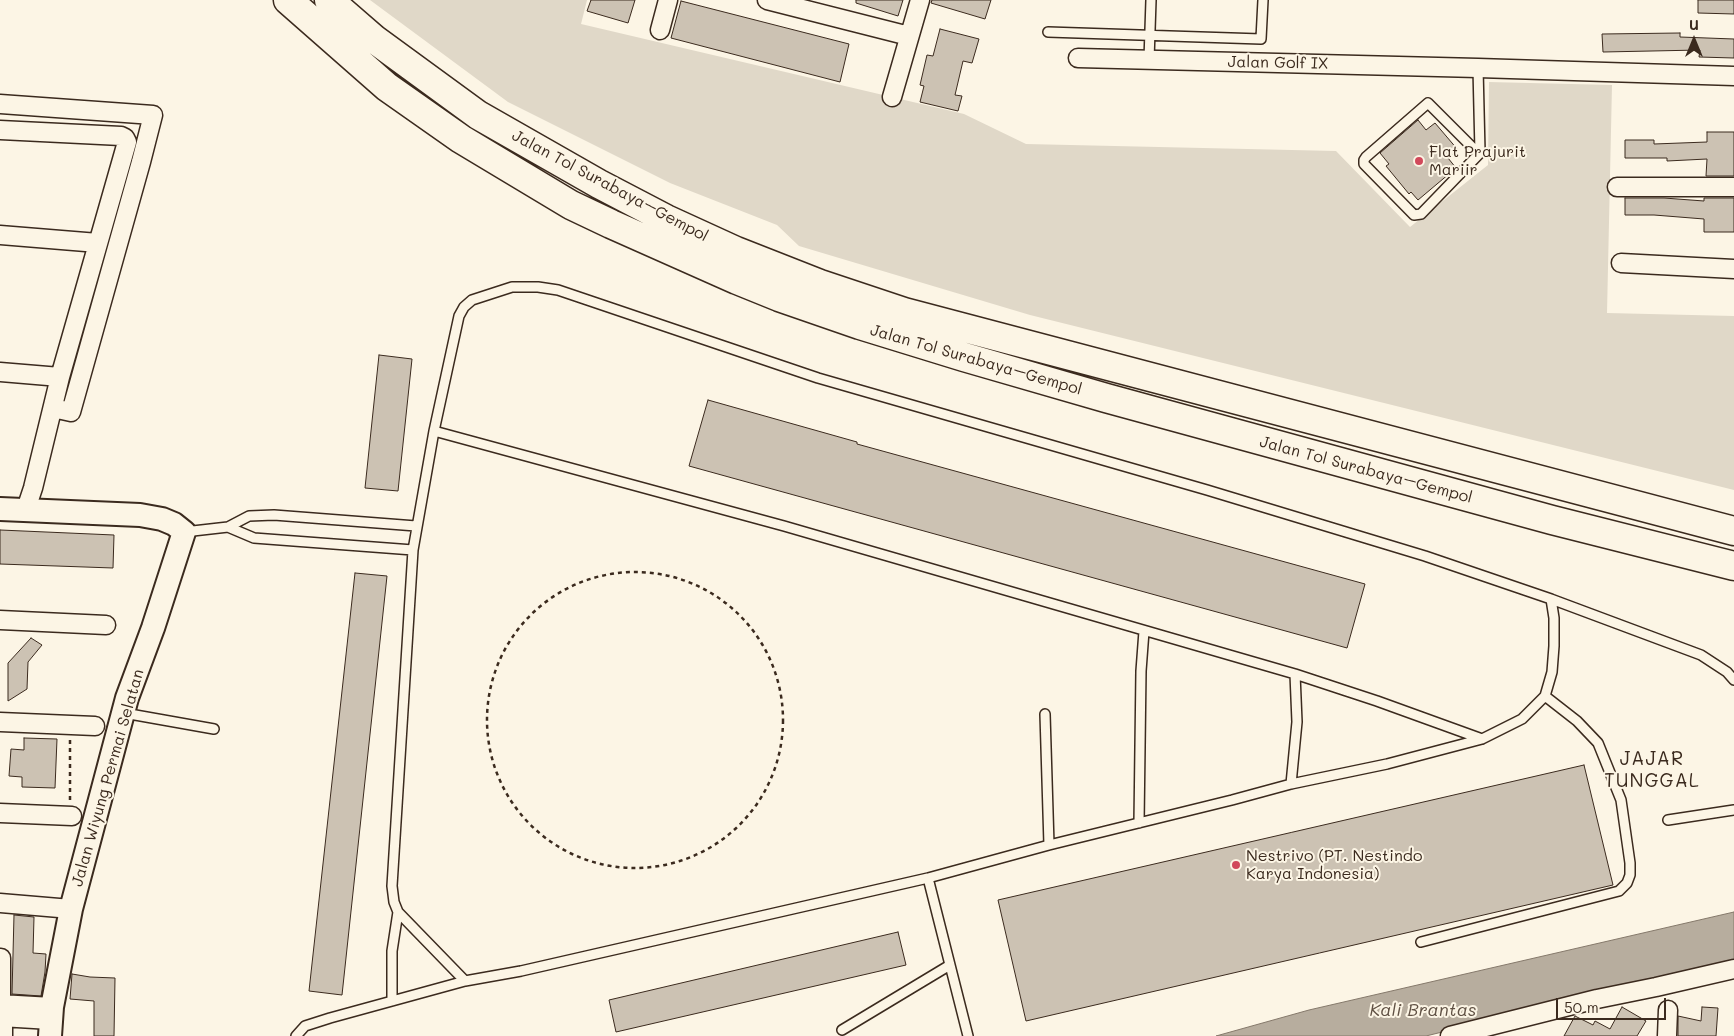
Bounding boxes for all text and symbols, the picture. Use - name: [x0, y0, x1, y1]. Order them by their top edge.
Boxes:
- north arrow: [1669, 15, 1719, 65]
- text: U: [1689, 15, 1699, 34]
- street label: Jalan Golf IX: [1227, 53, 1329, 73]
- street label: Jalan Tol Surabaya–Gempol: [509, 126, 711, 246]
- place label: Flat Prajurit Mariir: [1429, 142, 1526, 180]
- marker: Flat Prajurit Mariir: [1413, 155, 1425, 167]
- street label: Jalan Tol Surabaya–Gempol: [868, 321, 1084, 399]
- street label: Jalan Tol Surabaya–Gempol: [1258, 432, 1474, 508]
- street label: Jalan Wiyung Permai Selatan: [68, 667, 148, 889]
- district label: JAJAR TUNGGAL: [1603, 748, 1701, 792]
- place label: Nestrivo (PT. Nestindo Karya Indonesia): [1246, 846, 1422, 884]
- marker: Nestrivo (PT. Nestindo Karya Indonesia): [1230, 859, 1242, 871]
- scale bar: [1559, 988, 1669, 1020]
- text: 50 m: [1564, 997, 1599, 1017]
- water label: Kali Brantas: [1369, 999, 1477, 1021]

